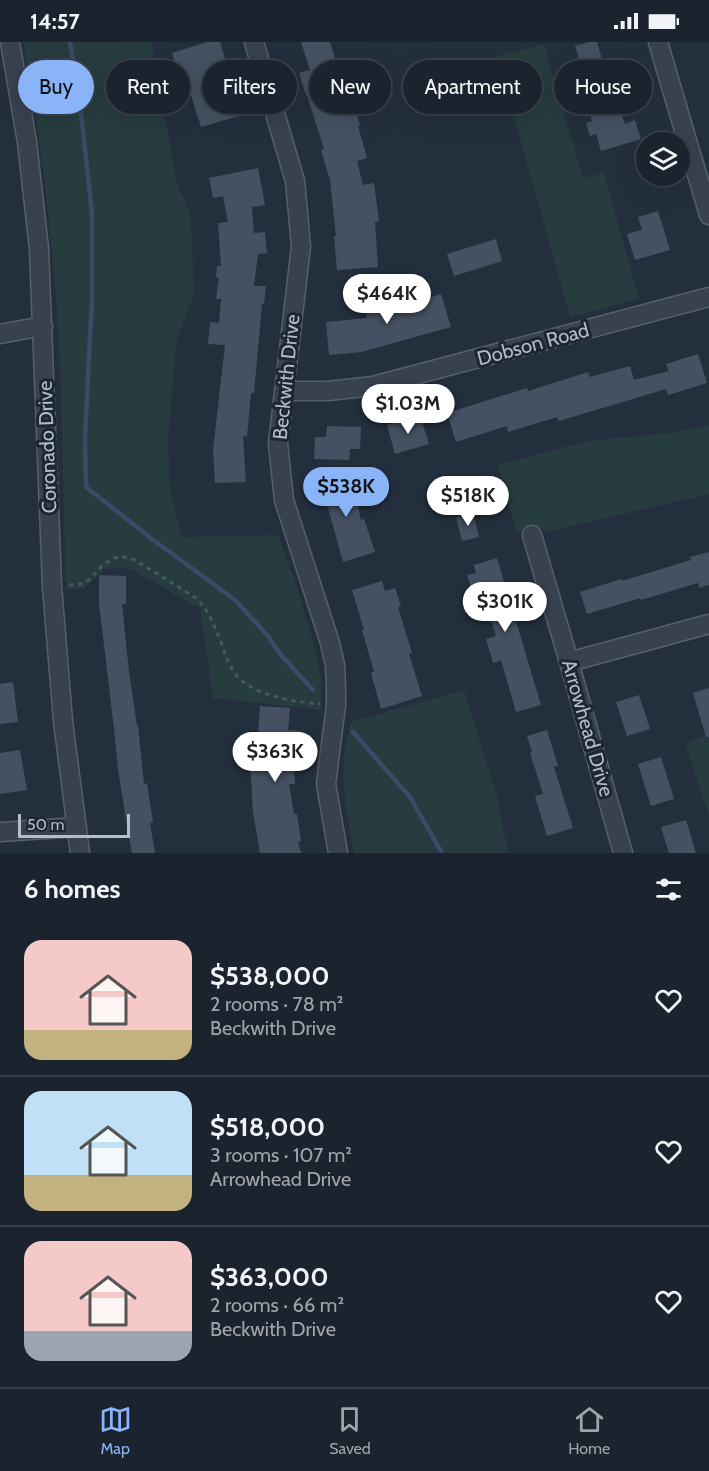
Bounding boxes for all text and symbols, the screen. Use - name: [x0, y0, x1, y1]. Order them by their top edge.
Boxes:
- text: 14:57: [30, 8, 80, 35]
- chip: Buy: [18, 60, 94, 114]
- chip: Rent: [106, 60, 190, 114]
- chip: Filters: [202, 60, 297, 114]
- chip: New: [309, 60, 391, 114]
- chip: Apartment: [403, 60, 542, 114]
- chip: House: [554, 60, 652, 114]
- map controls: [636, 132, 690, 186]
- button: layers: [636, 132, 690, 186]
- pin: $464K: [345, 274, 429, 325]
- text: $464K: [357, 281, 417, 305]
- street label: Beckwith Drive: [267, 313, 305, 441]
- street label: Dobson Road: [474, 318, 592, 370]
- street label: Coronado Drive: [33, 380, 61, 514]
- pin: $1.03M: [359, 384, 457, 435]
- text: $1.03M: [376, 391, 440, 415]
- pin: $538K: [304, 467, 388, 518]
- text: $538K: [317, 474, 375, 498]
- pin: $518K: [426, 476, 510, 527]
- text: $518K: [441, 483, 495, 507]
- pin: $301K: [463, 582, 547, 633]
- text: $301K: [477, 589, 533, 613]
- street label: Arrowhead Drive: [557, 657, 619, 799]
- pin: $363K: [233, 732, 317, 783]
- text: $363K: [247, 739, 303, 763]
- scale bar: [18, 811, 130, 838]
- text: 50 m: [27, 815, 64, 834]
- text: 6 homes: [24, 873, 121, 905]
- icon: filters: [652, 873, 685, 906]
- text: $538,000: [210, 960, 330, 992]
- icon: home: [72, 964, 144, 1036]
- icon: heart: [652, 984, 685, 1017]
- text: 2 rooms · 78 m²: [210, 992, 343, 1016]
- text: Beckwith Drive: [210, 1016, 336, 1040]
- text: $518,000: [210, 1111, 325, 1143]
- icon: home: [72, 1115, 144, 1187]
- icon: heart: [652, 1135, 685, 1168]
- text: 3 rooms · 107 m²: [210, 1143, 352, 1167]
- text: Arrowhead Drive: [210, 1167, 351, 1191]
- text: $363,000: [210, 1261, 329, 1293]
- icon: home: [72, 1265, 144, 1337]
- icon: heart: [652, 1285, 685, 1318]
- text: 2 rooms · 66 m²: [210, 1293, 344, 1317]
- text: Beckwith Drive: [210, 1317, 336, 1341]
- tab: Map: [99, 1403, 132, 1458]
- tab: Saved: [329, 1403, 371, 1458]
- tab: Home: [568, 1403, 610, 1458]

